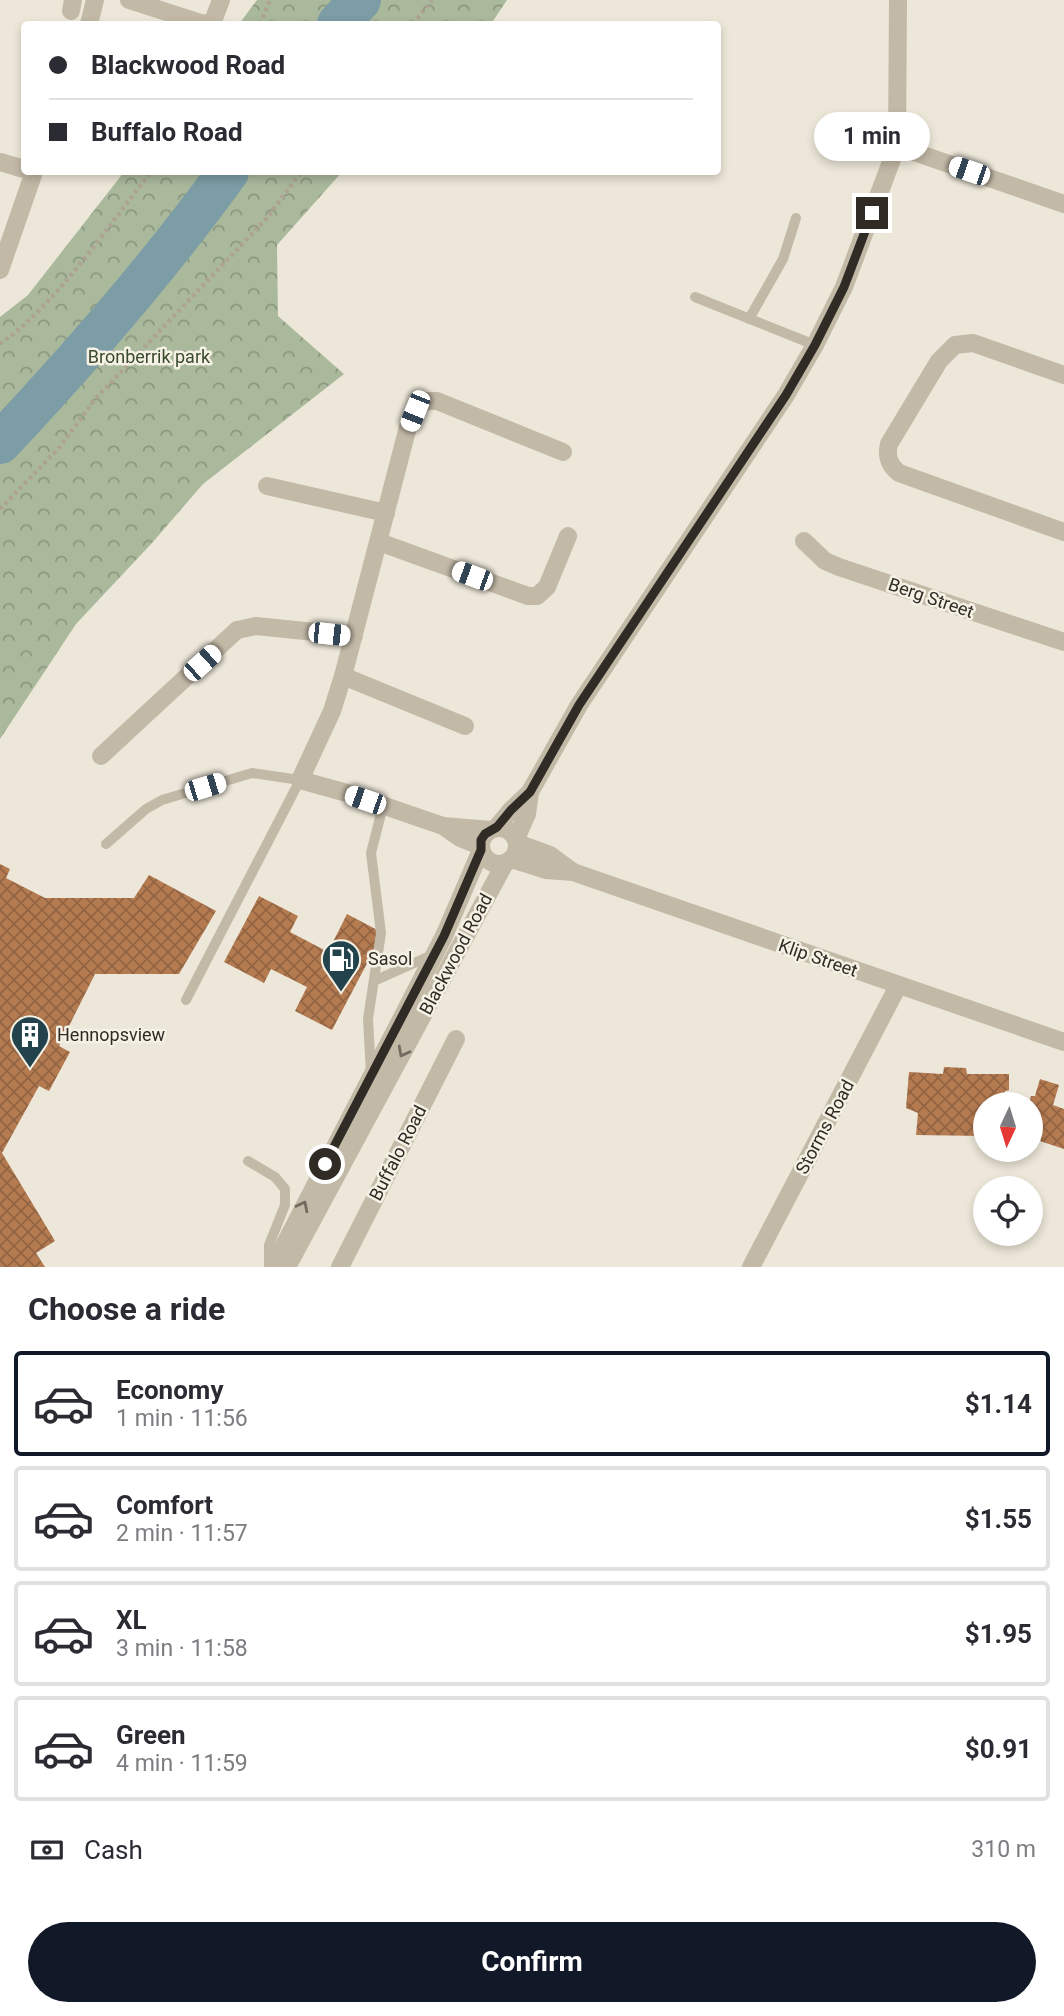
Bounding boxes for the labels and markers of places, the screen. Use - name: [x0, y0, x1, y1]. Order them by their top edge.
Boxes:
- fuel station icon: Sasol: [320, 938, 362, 993]
- place label: Sasol: [368, 948, 412, 969]
- building icon: Hennopsview: [9, 1014, 51, 1069]
- place label: Hennopsview: [57, 1024, 166, 1045]

